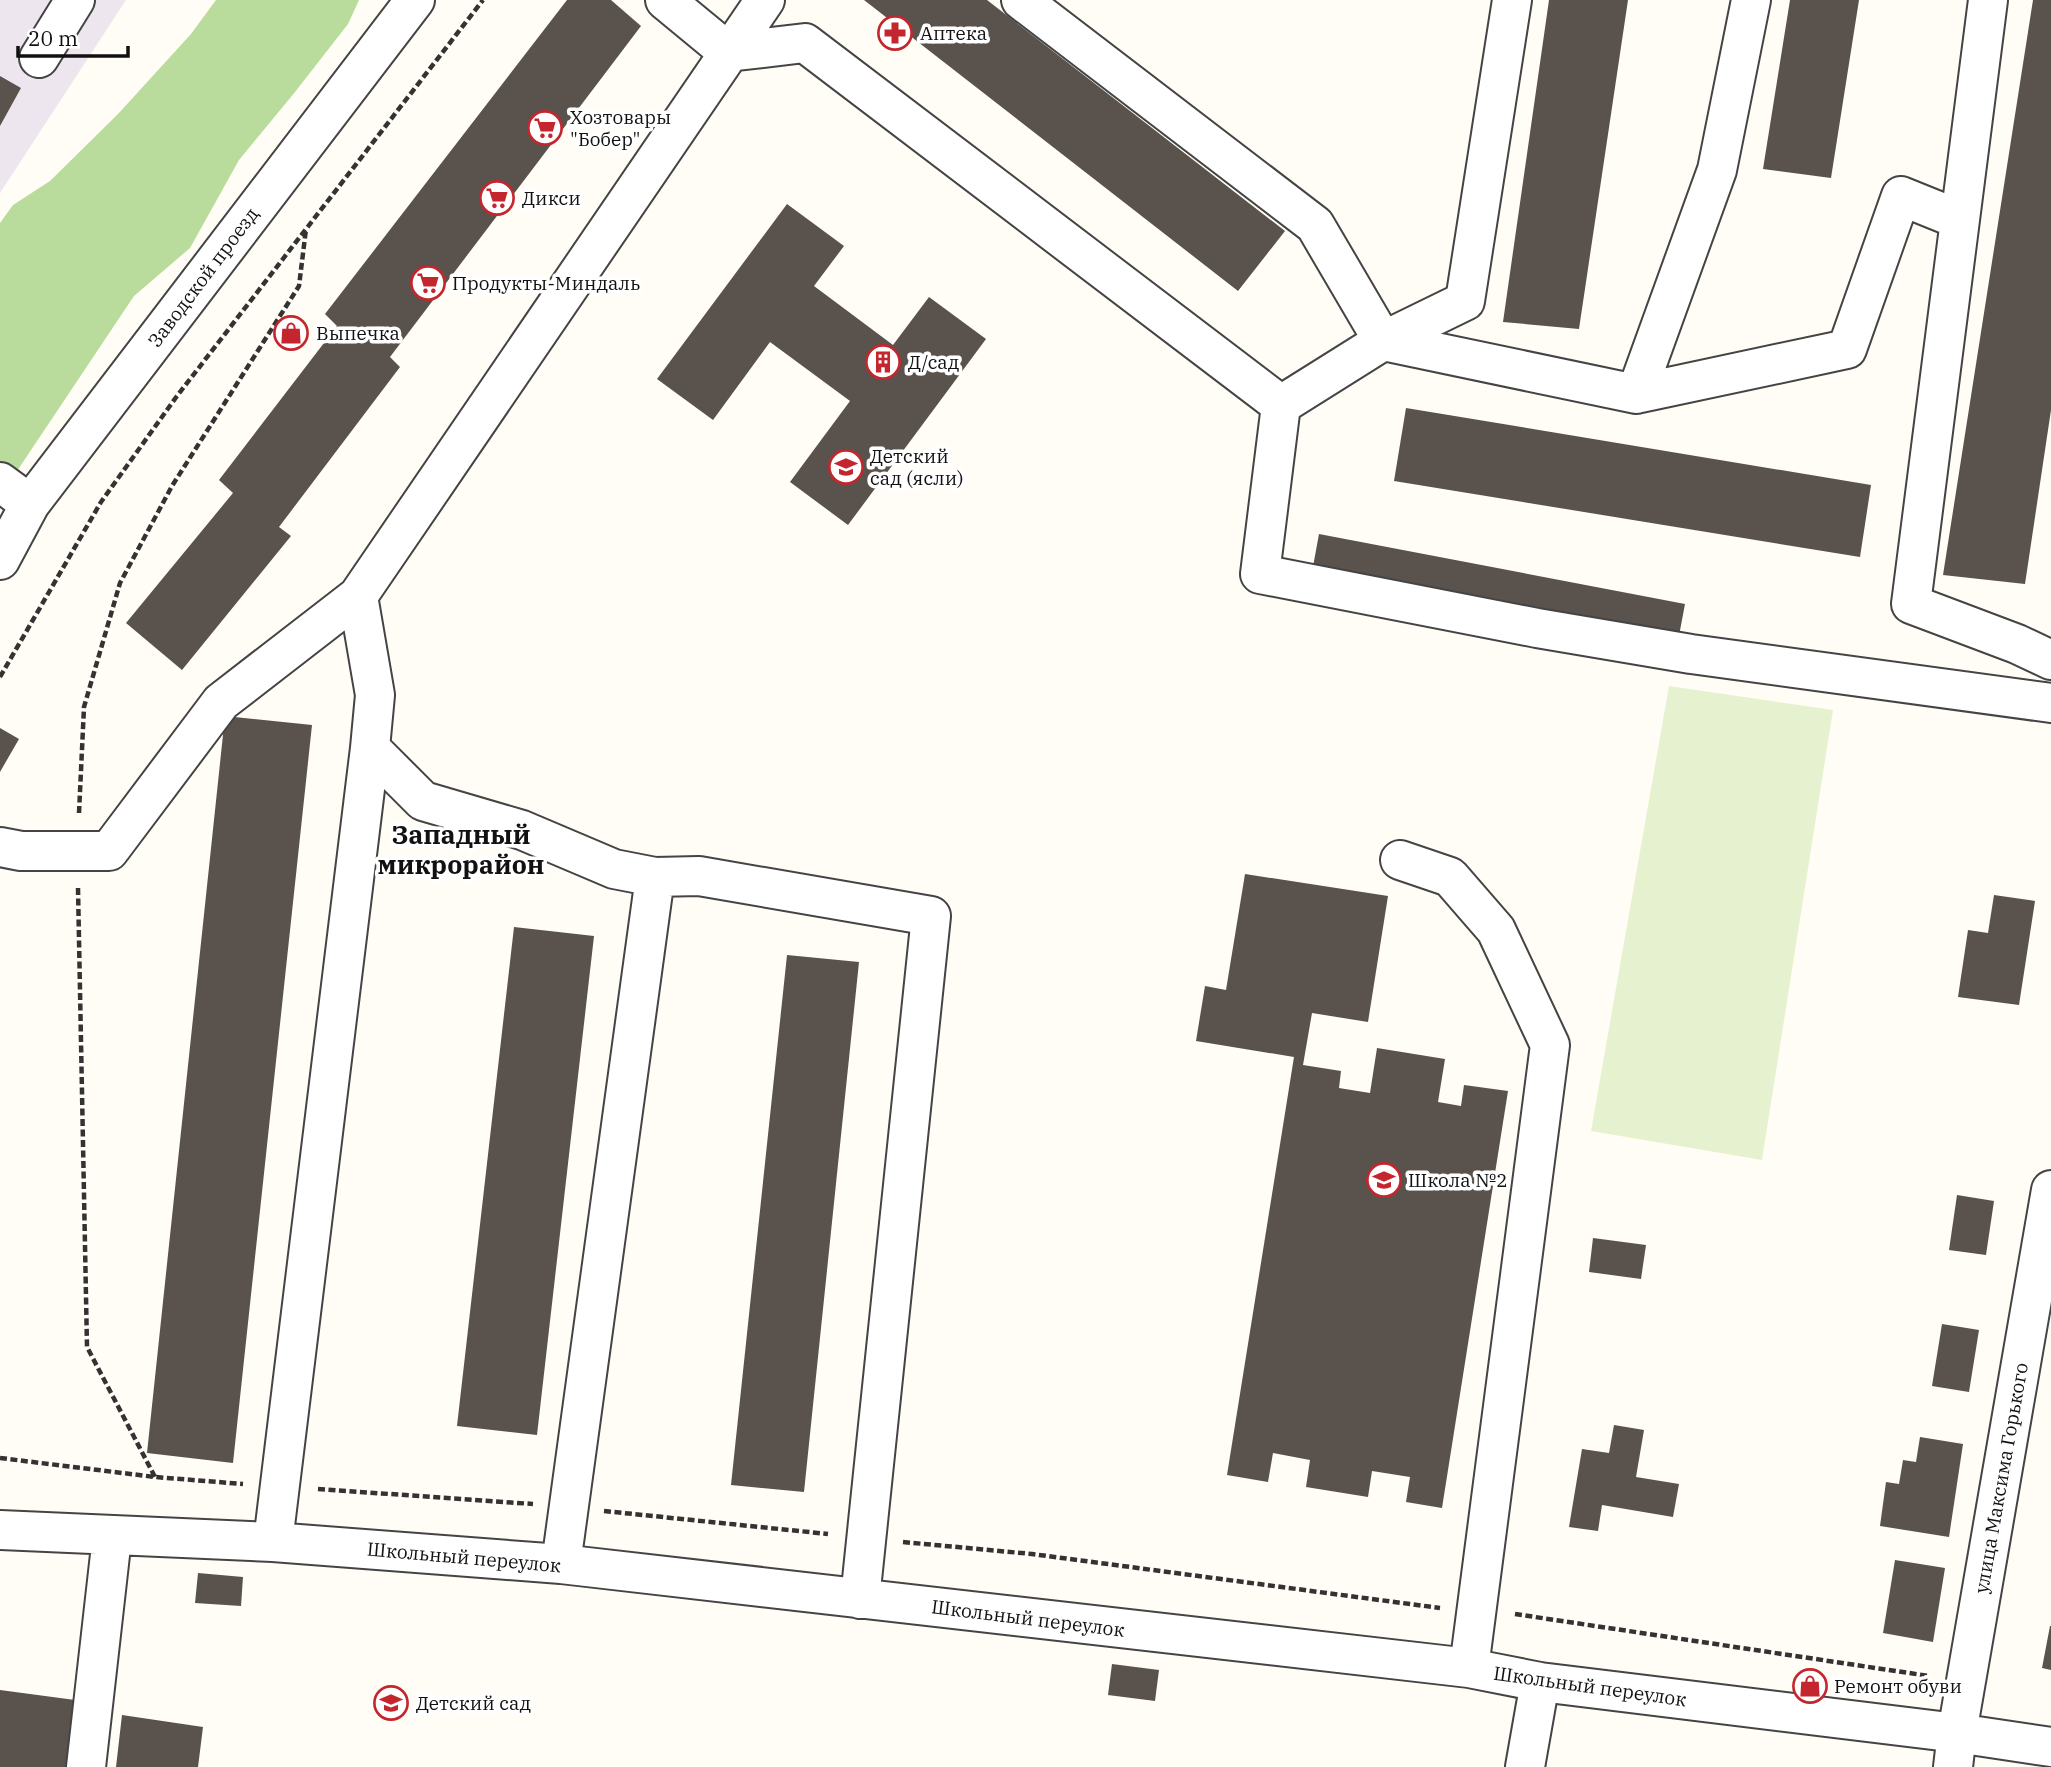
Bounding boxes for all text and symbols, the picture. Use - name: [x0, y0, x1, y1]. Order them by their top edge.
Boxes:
- scale bar: [18, 14, 128, 58]
- pharmacy icon: Аптека: [876, 14, 914, 52]
- place label: Аптека: [920, 21, 987, 45]
- text: 20 m: [28, 24, 78, 52]
- place label: Хозтовары "Бобер": [570, 105, 671, 151]
- supermarket icon: Хозтовары "Бобер": [526, 109, 564, 147]
- supermarket icon: Дикси: [478, 179, 516, 217]
- place label: Дикси: [522, 186, 581, 210]
- street label: Заводской проезд: [143, 202, 263, 352]
- supermarket icon: Продукты-Миндаль: [409, 264, 447, 302]
- place label: Продукты-Миндаль: [452, 271, 640, 295]
- shop icon: Выпечка: [272, 314, 310, 352]
- place label: Выпечка: [316, 321, 400, 345]
- building icon: Д/сад: [864, 343, 902, 381]
- place label: Д/сад: [908, 350, 960, 374]
- place label: Детский сад (ясли): [870, 444, 963, 490]
- school or university icon: Детский сад (ясли): [827, 448, 865, 486]
- district label: Западный микрорайон: [378, 817, 544, 881]
- school or university icon: Школа №2: [1365, 1161, 1403, 1199]
- place label: Школа №2: [1408, 1168, 1508, 1192]
- street label: улица Максима Горького: [1969, 1361, 2033, 1595]
- street label: Школьный переулок: [366, 1537, 562, 1577]
- street label: Школьный переулок: [930, 1594, 1126, 1642]
- street label: Школьный переулок: [1492, 1661, 1688, 1711]
- shop icon: Ремонт обуви: [1791, 1667, 1829, 1705]
- place label: Ремонт обуви: [1834, 1674, 1962, 1698]
- school or university icon: Детский сад: [372, 1684, 410, 1722]
- place label: Детский сад: [416, 1691, 531, 1715]

